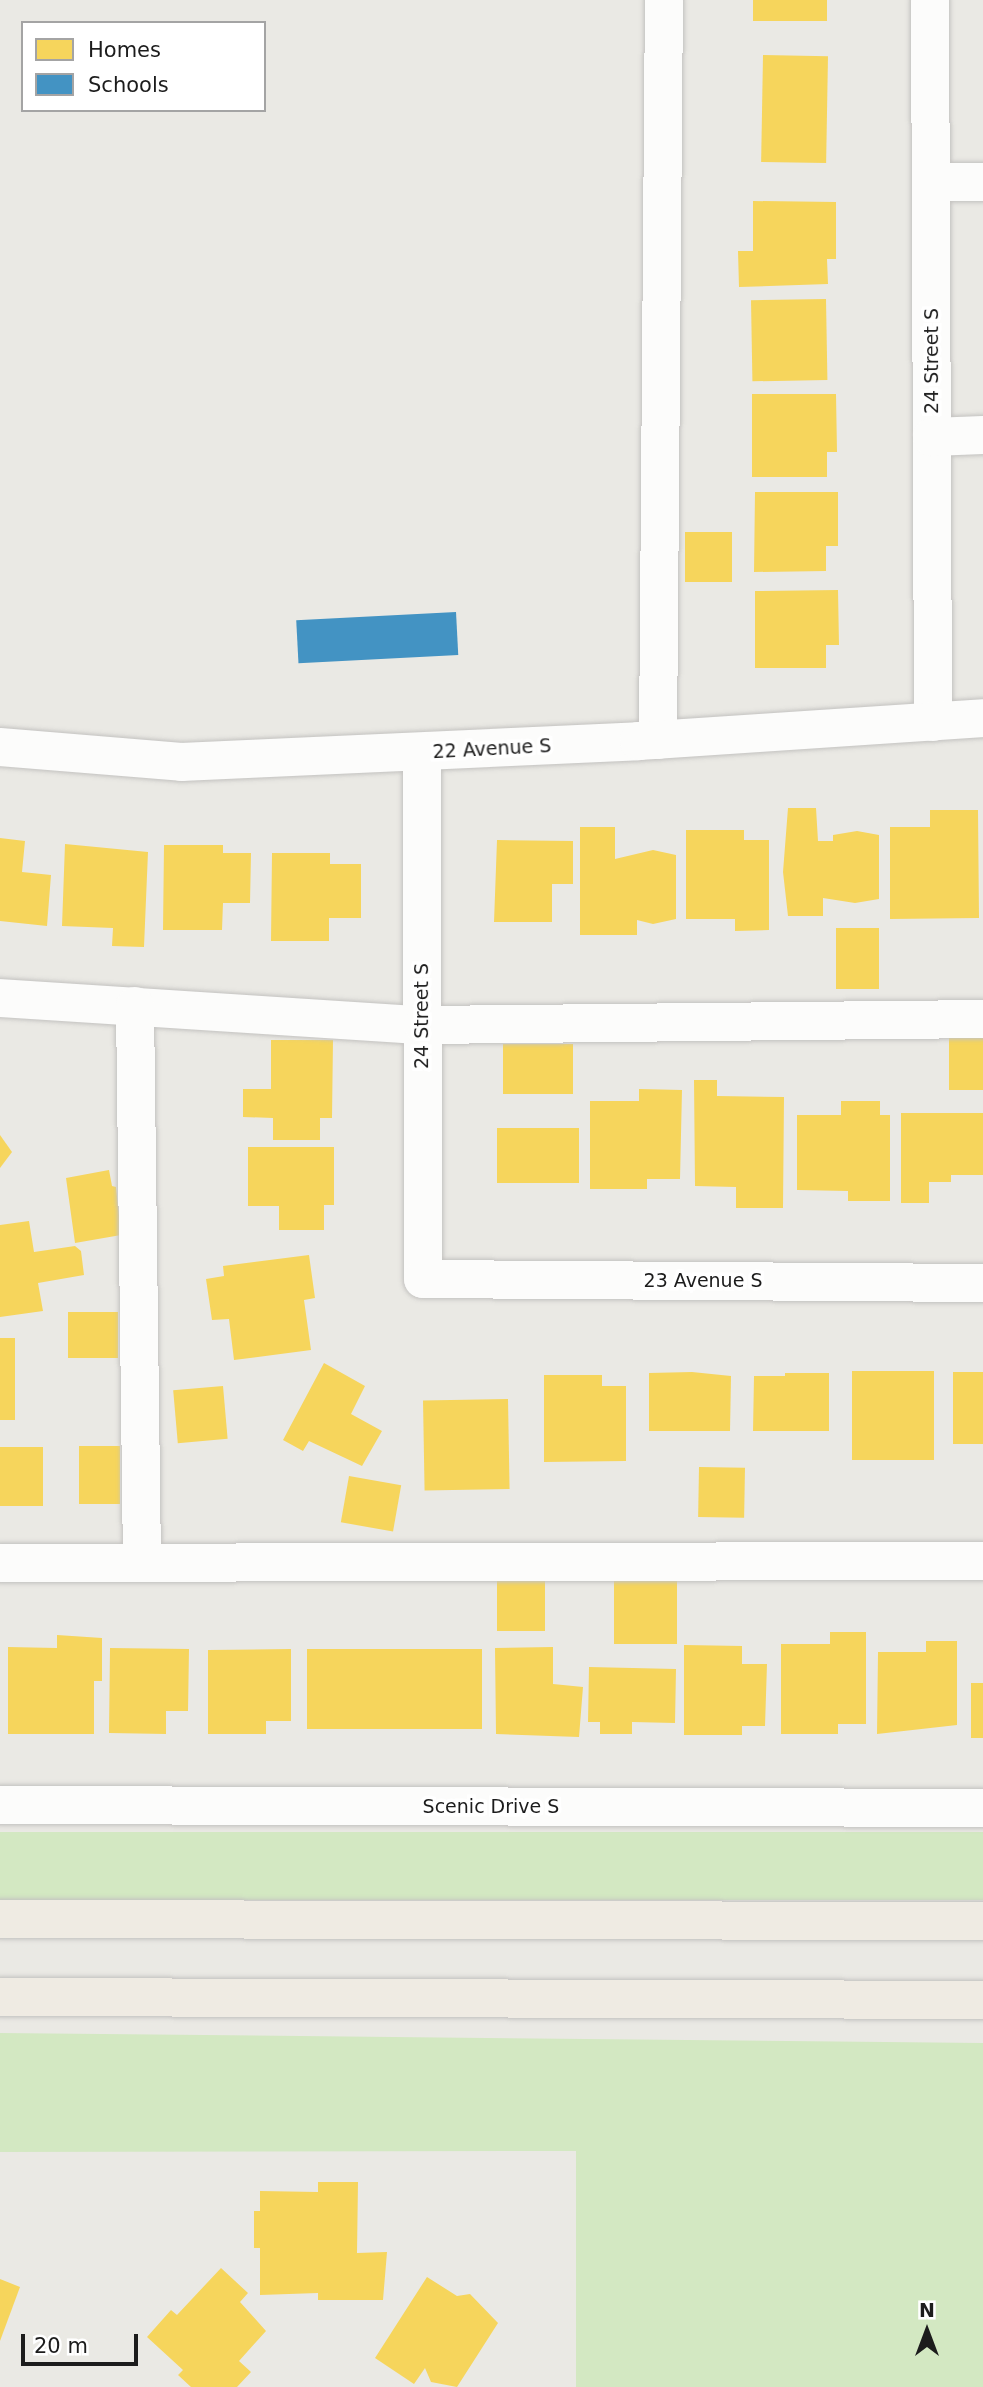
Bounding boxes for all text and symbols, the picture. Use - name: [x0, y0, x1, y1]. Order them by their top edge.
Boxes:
- legend: [21, 21, 266, 112]
- text: Homes: [88, 38, 161, 62]
- text: Schools: [88, 73, 169, 97]
- street label: 24 Street S: [921, 308, 943, 414]
- street label: 22 Avenue S: [432, 735, 552, 763]
- street label: 24 Street S: [411, 963, 433, 1069]
- street label: 23 Avenue S: [644, 1270, 762, 1292]
- street label: Scenic Drive S: [423, 1796, 559, 1818]
- north arrow: [892, 2296, 962, 2366]
- text: N: [919, 2299, 935, 2321]
- scale bar: [24, 2320, 142, 2364]
- text: 20 m: [34, 2334, 88, 2358]

